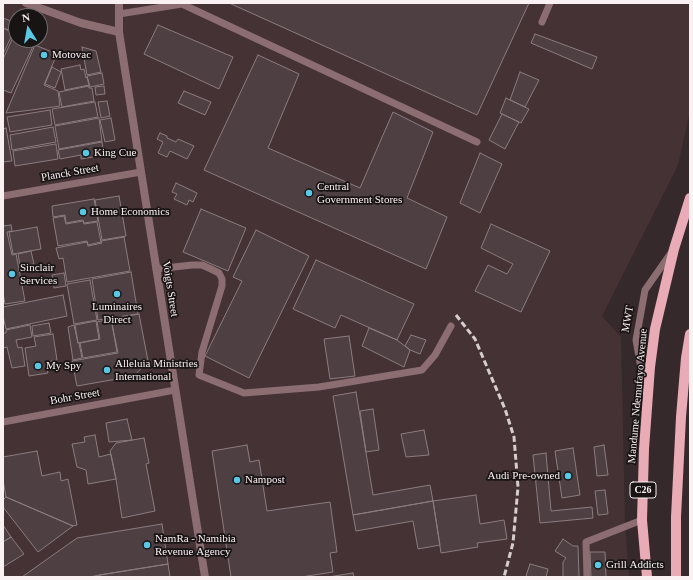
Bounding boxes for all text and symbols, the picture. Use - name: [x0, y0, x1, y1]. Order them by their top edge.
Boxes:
- north arrow: [8, 8, 48, 48]
- text: N: [21, 11, 31, 24]
- place label: Motovac: [52, 48, 91, 62]
- marker: Motovac: [39, 50, 49, 60]
- place label: King Cue: [94, 146, 136, 160]
- marker: King Cue: [81, 148, 91, 158]
- street label: Planck Street: [40, 161, 100, 185]
- place label: Central Government Stores: [317, 180, 402, 206]
- marker: Central Government Stores: [304, 188, 314, 198]
- place label: Home Economics: [91, 205, 170, 219]
- marker: Home Economics: [78, 207, 88, 217]
- street label: Voigts Street: [159, 260, 181, 318]
- place label: Sinclair Services: [20, 261, 57, 287]
- marker: Sinclair Services: [7, 269, 17, 279]
- marker: Luminaires Direct: [112, 289, 122, 299]
- place label: Luminaires Direct: [92, 300, 142, 326]
- street label: MWT: [619, 305, 637, 333]
- street label: Mandume Ndemufayo Avenue: [626, 328, 650, 464]
- place label: Alleluia Ministries International: [115, 357, 198, 383]
- place label: My Spy: [46, 359, 81, 373]
- marker: My Spy: [33, 361, 43, 371]
- marker: Alleluia Ministries International: [102, 365, 112, 375]
- street label: Bohr Street: [49, 386, 101, 408]
- place label: Audi Pre-owned: [488, 469, 560, 483]
- marker: Audi Pre-owned: [563, 471, 573, 481]
- place label: Nampost: [245, 473, 285, 487]
- marker: Nampost: [232, 475, 242, 485]
- road number: C26: [630, 482, 656, 498]
- place label: NamRa - Namibia Revenue Agency: [155, 532, 236, 558]
- marker: NamRa - Namibia Revenue Agency: [142, 540, 152, 550]
- place label: Grill Addicts: [606, 558, 664, 572]
- marker: Grill Addicts: [593, 560, 603, 570]

